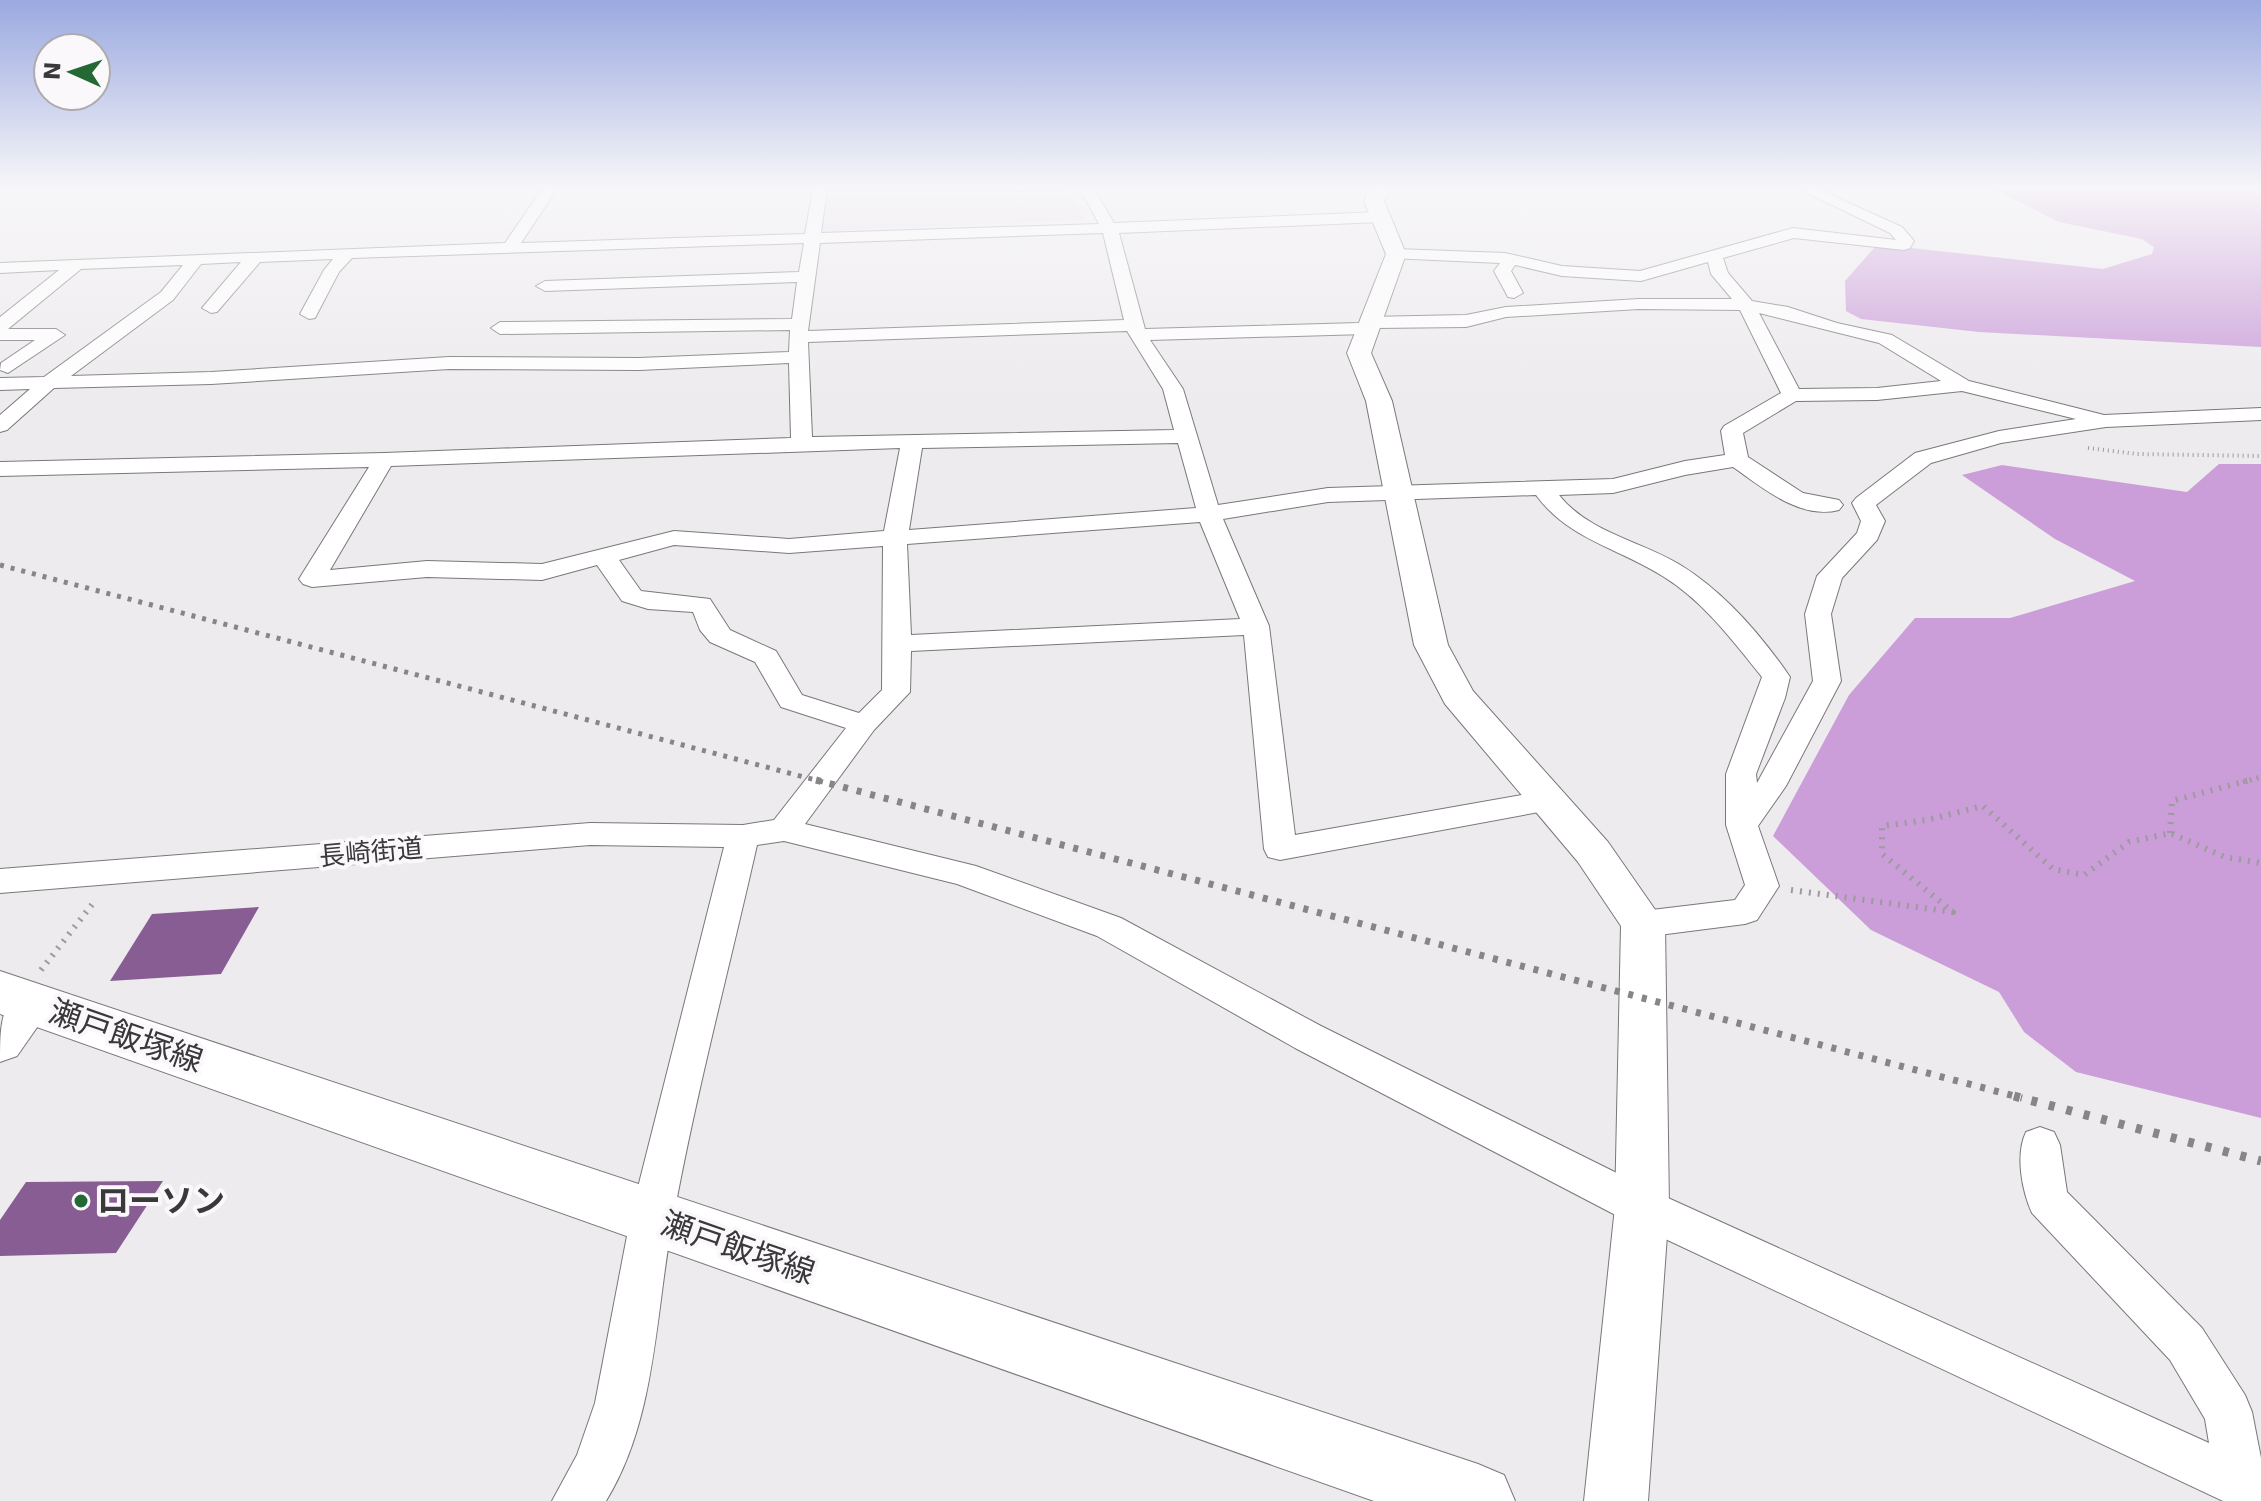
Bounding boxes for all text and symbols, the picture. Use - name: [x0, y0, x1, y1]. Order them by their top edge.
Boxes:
- north arrow: [32, 32, 112, 112]
- text: N: [40, 61, 65, 81]
- street label: 長崎街道: [318, 833, 424, 871]
- street label: 瀬戸飯塚線: [44, 992, 208, 1080]
- place label: ローソン: [97, 1182, 225, 1220]
- marker: ローソン: [72, 1192, 90, 1210]
- street label: 瀬戸飯塚線: [656, 1204, 820, 1292]

